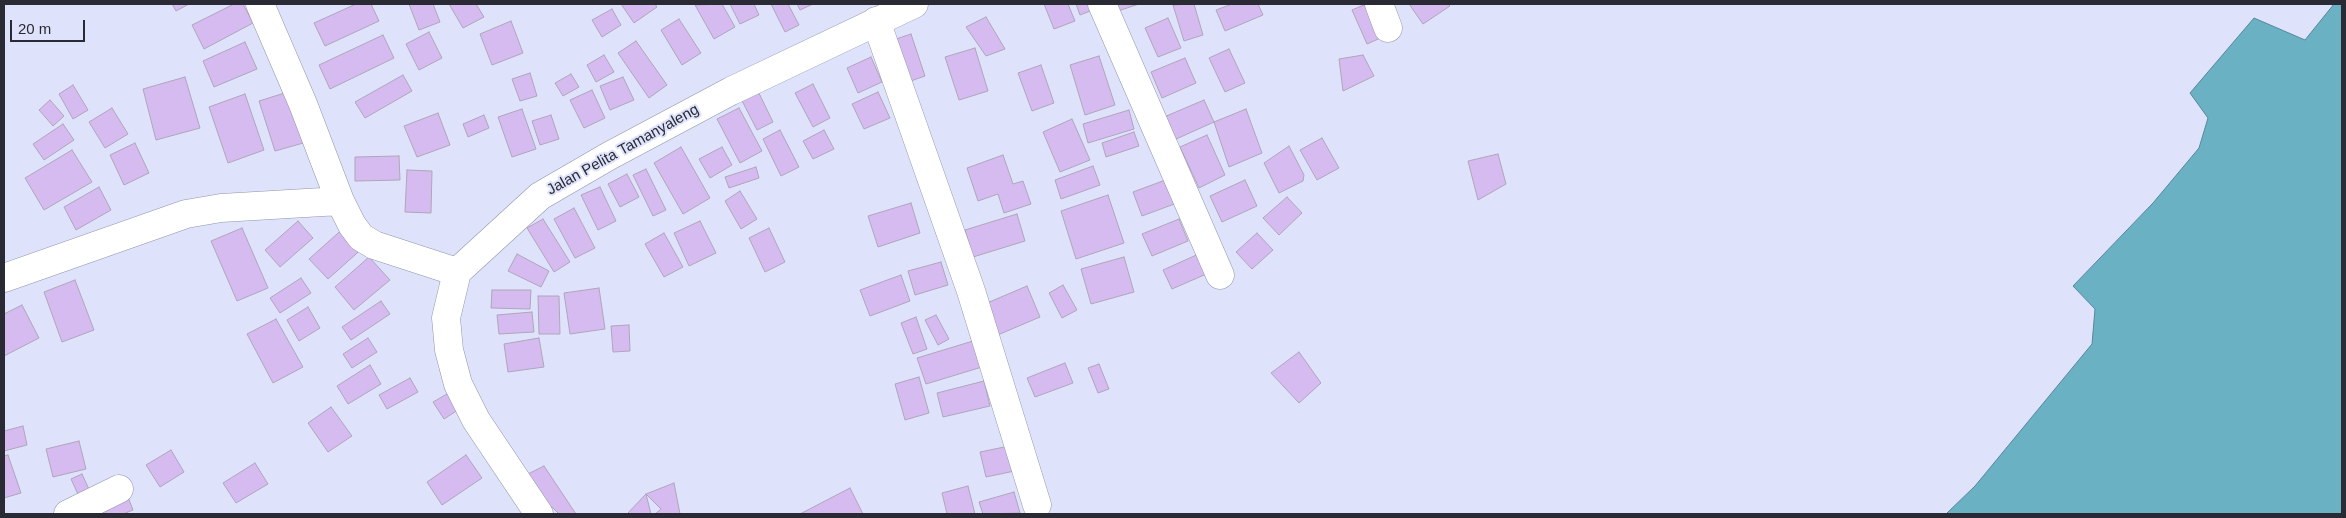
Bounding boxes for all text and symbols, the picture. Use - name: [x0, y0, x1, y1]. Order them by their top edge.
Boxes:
- scale bar: [12, 10, 88, 42]
- text: 20 m: [18, 20, 51, 37]
- street label: Jalan Pelita Tamanyaleng: [544, 101, 702, 199]

